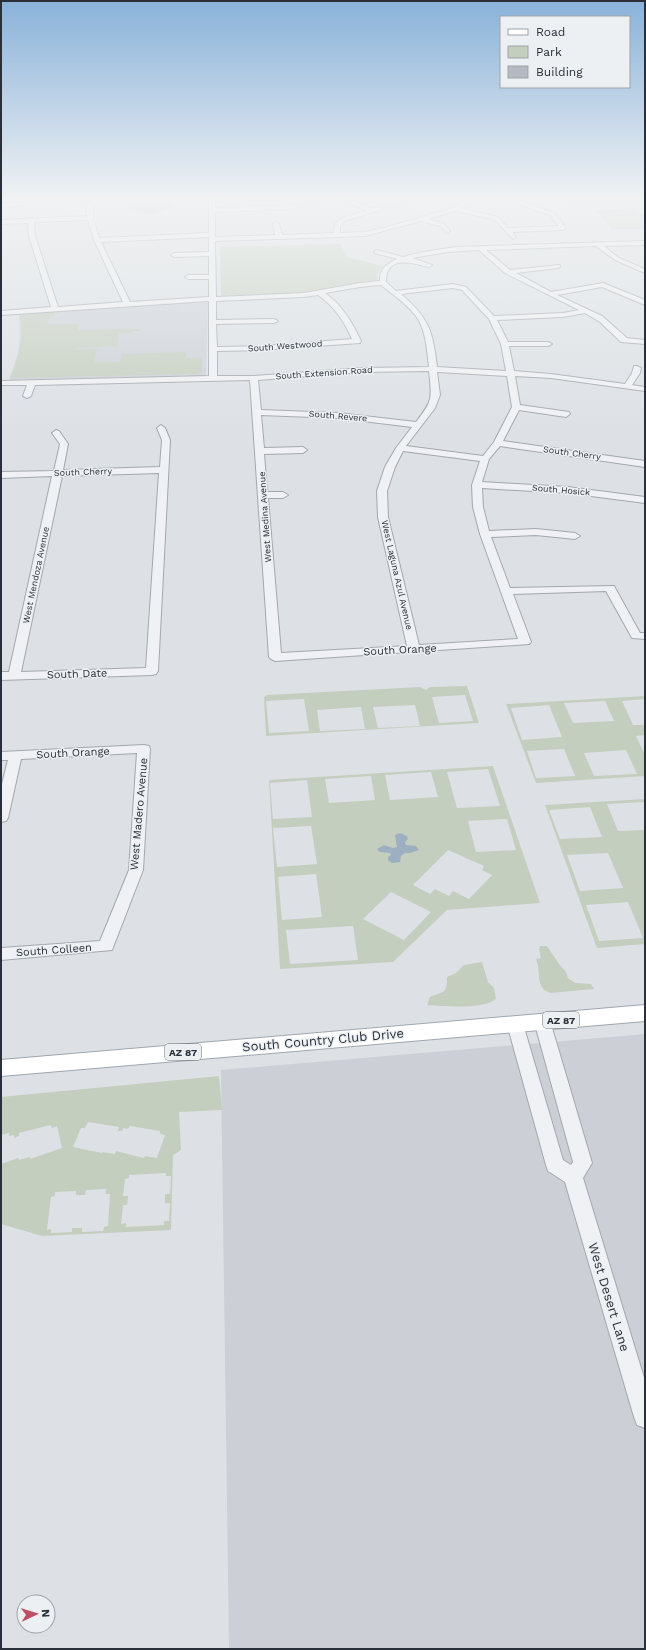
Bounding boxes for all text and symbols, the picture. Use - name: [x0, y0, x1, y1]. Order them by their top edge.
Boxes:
- legend: [500, 16, 630, 88]
- text: Road: [536, 25, 565, 39]
- text: Park: [536, 45, 562, 59]
- text: Building: [536, 65, 583, 79]
- street label: South Westwood: [247, 338, 323, 354]
- street label: South Extension Road: [275, 365, 373, 381]
- street label: South Revere: [308, 408, 368, 424]
- street label: South Cherry: [543, 444, 602, 462]
- street label: South Cherry: [54, 466, 113, 478]
- street label: West Medina Avenue: [257, 471, 273, 563]
- street label: South Hosick: [531, 482, 591, 498]
- street label: West Laguna Azul Avenue: [379, 519, 415, 631]
- street label: West Mendoza Avenue: [21, 526, 51, 624]
- street label: South Orange: [363, 642, 437, 658]
- street label: South Date: [47, 666, 107, 682]
- street label: South Orange: [36, 745, 110, 761]
- street label: West Madero Avenue: [128, 757, 150, 871]
- street label: South Colleen: [16, 941, 92, 959]
- road number: AZ 87: [543, 1012, 579, 1028]
- street label: South Country Club Drive: [242, 1025, 404, 1055]
- road number: AZ 87: [165, 1044, 201, 1060]
- street label: West Desert Lane: [585, 1241, 633, 1353]
- north arrow: [16, 1594, 56, 1634]
- text: N: [39, 1609, 52, 1618]

